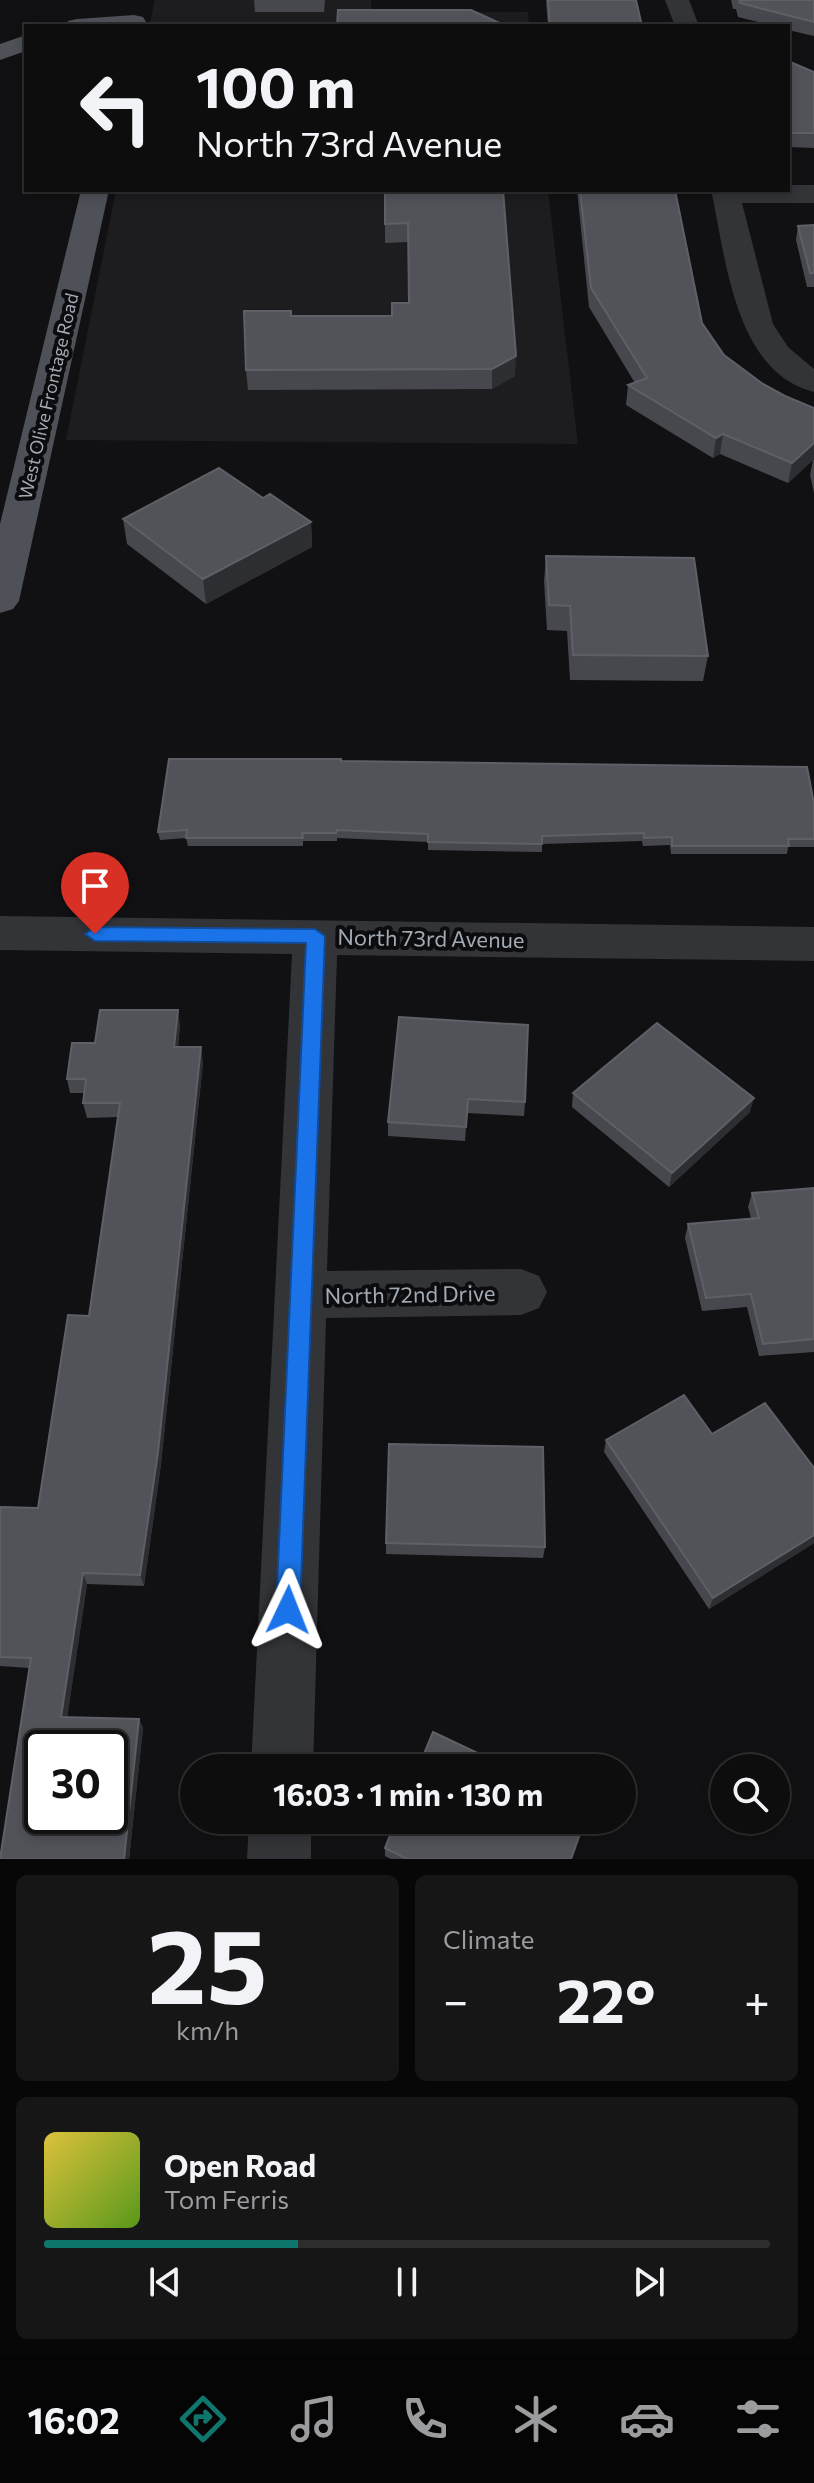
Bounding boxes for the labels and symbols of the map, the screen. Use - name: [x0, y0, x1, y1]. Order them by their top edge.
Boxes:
- street label: West Olive Frontage Road: [14, 291, 82, 501]
- pin: [61, 852, 129, 934]
- street label: North 73rd Avenue: [337, 923, 525, 953]
- street label: North 72nd Drive: [324, 1279, 496, 1309]
- position arrow: [246, 1568, 330, 1652]
- speed limit sign: 30: [24, 1730, 128, 1834]

